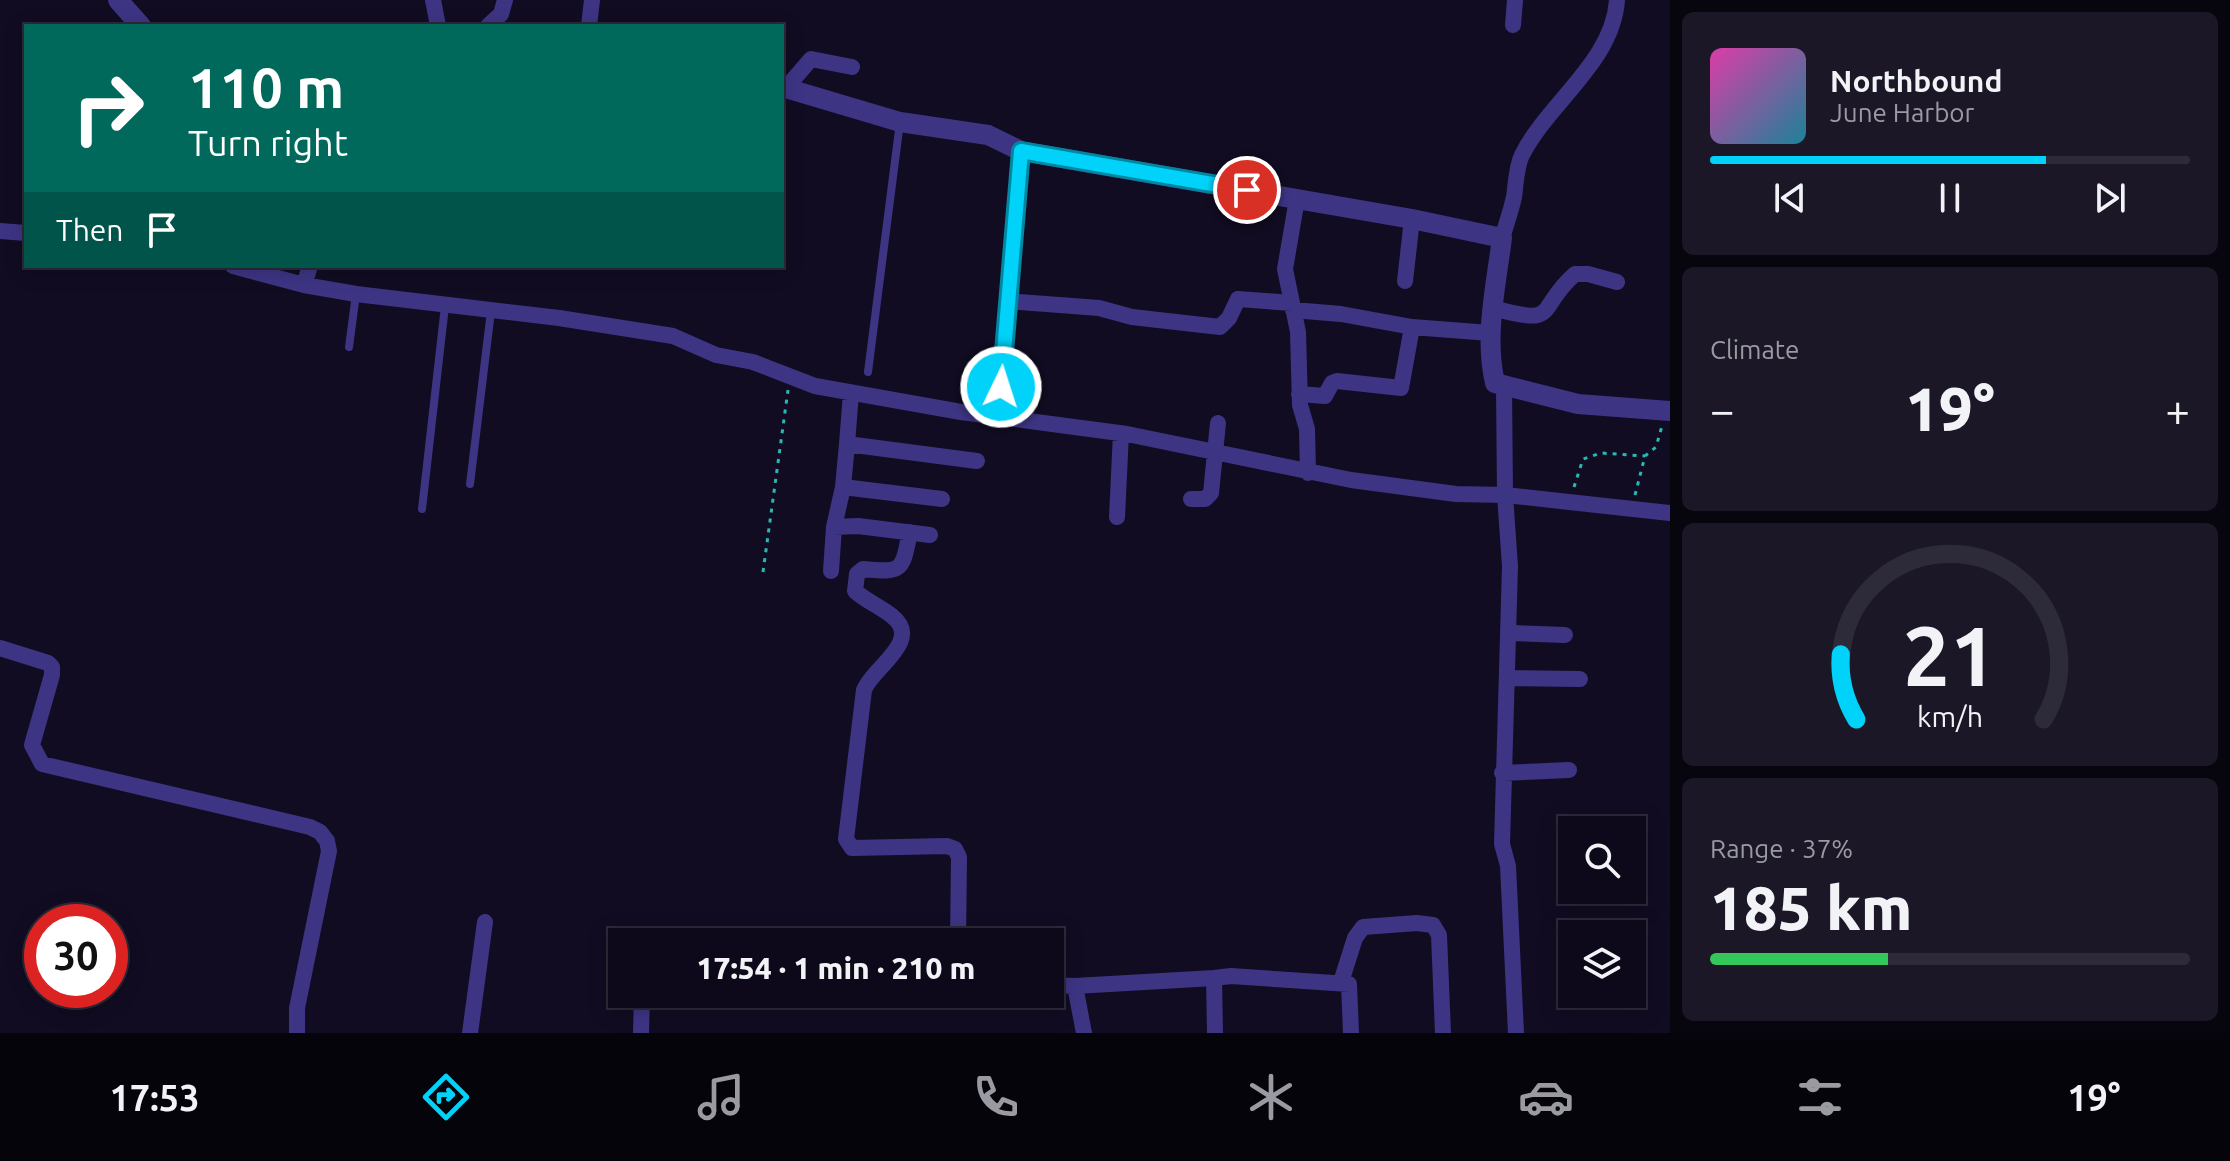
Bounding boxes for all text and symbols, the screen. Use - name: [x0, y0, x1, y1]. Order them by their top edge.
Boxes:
- icon: right: [56, 56, 160, 160]
- text: 110 m: [188, 56, 344, 119]
- text: Northbound: [1830, 64, 2002, 98]
- text: June Harbor: [1830, 98, 1974, 127]
- text: Turn right: [188, 122, 348, 163]
- pin: [1213, 156, 1281, 224]
- icon: arrive: [1225, 168, 1269, 212]
- icon: previous: [1768, 176, 1812, 220]
- icon: pause: [1928, 176, 1972, 220]
- icon: next: [2088, 176, 2132, 220]
- icon: arrive: [140, 208, 184, 252]
- text: Then: [56, 213, 124, 247]
- text: Climate: [1710, 335, 1799, 364]
- position arrow: [959, 345, 1043, 429]
- text: 19°: [1905, 375, 1995, 442]
- text: −: [1710, 385, 1735, 434]
- text: +: [2165, 385, 2190, 434]
- text: 21: [1903, 608, 1997, 702]
- text: km/h: [1917, 700, 1983, 732]
- map controls: [1558, 816, 1646, 1008]
- button: search: [1558, 816, 1646, 904]
- text: Range · 37%: [1710, 834, 1853, 863]
- text: 185 km: [1710, 874, 1912, 941]
- speed limit sign: 30: [24, 904, 128, 1008]
- button: layers: [1558, 920, 1646, 1008]
- text: 17:54 · 1 min · 210 m: [697, 951, 975, 985]
- icon: directions: [418, 1069, 474, 1125]
- icon: music: [693, 1069, 749, 1125]
- icon: phone: [968, 1069, 1024, 1125]
- icon: climate: [1243, 1069, 1299, 1125]
- icon: car: [1518, 1069, 1574, 1125]
- icon: filters: [1792, 1069, 1848, 1125]
- text: 17:53: [109, 1077, 199, 1118]
- text: 19°: [2067, 1077, 2121, 1118]

